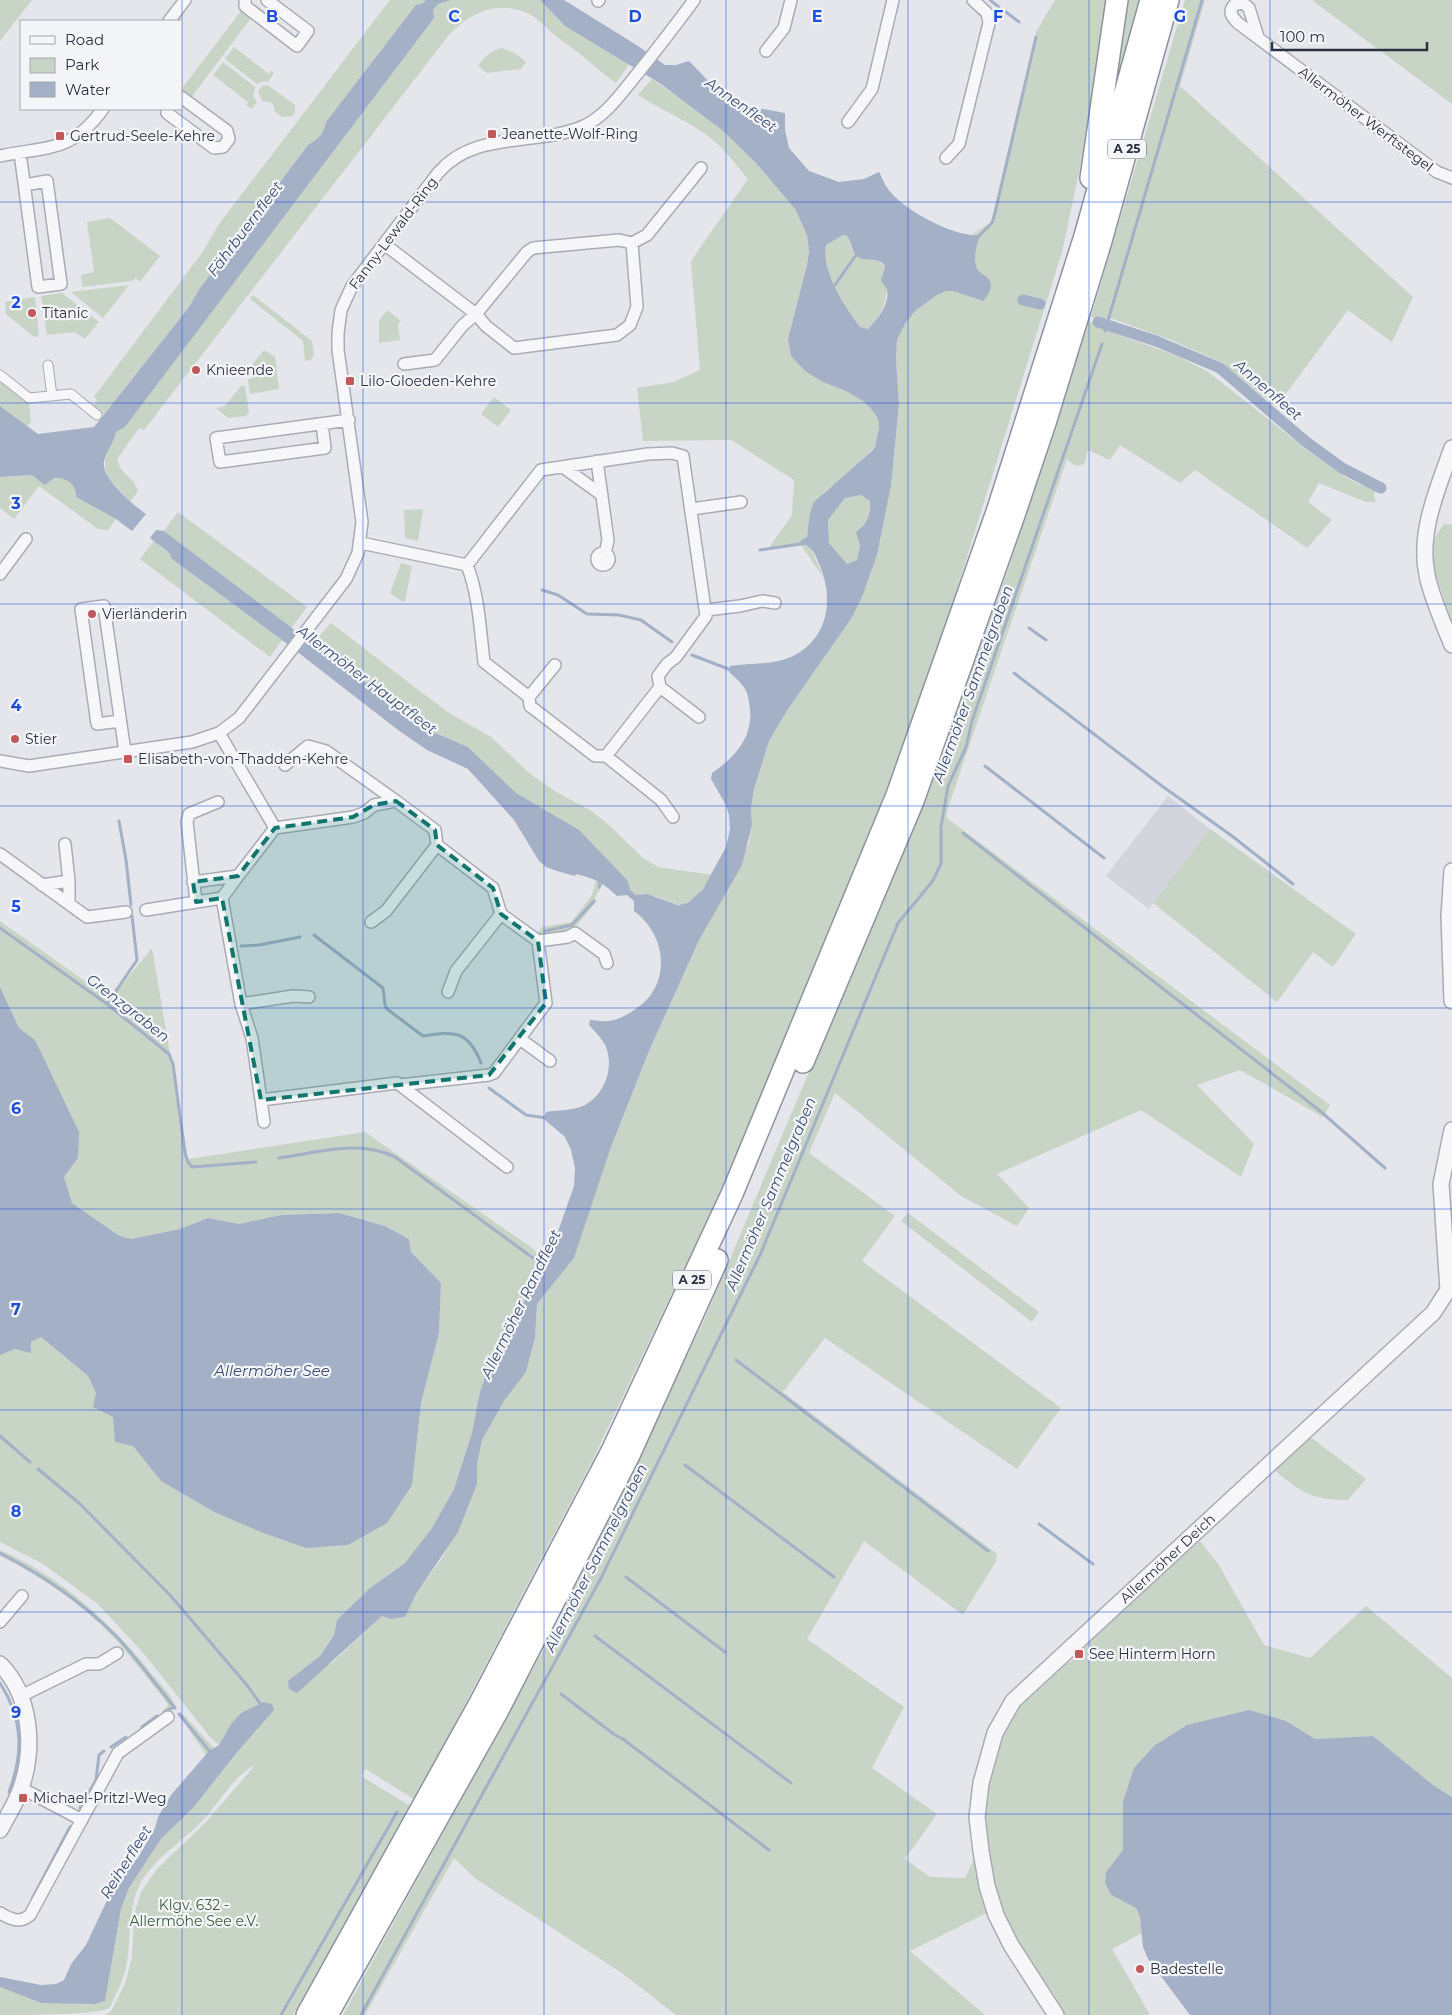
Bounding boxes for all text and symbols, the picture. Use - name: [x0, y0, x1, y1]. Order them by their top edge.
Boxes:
- text: B: [266, 7, 278, 26]
- text: C: [448, 7, 460, 26]
- text: D: [628, 7, 642, 26]
- text: E: [812, 7, 822, 26]
- text: F: [993, 7, 1003, 26]
- text: G: [1174, 7, 1186, 26]
- legend: [20, 20, 182, 110]
- scale bar: [1272, 20, 1427, 52]
- text: 100 m: [1280, 27, 1325, 46]
- text: Road: [65, 30, 104, 49]
- text: Park: [65, 55, 99, 74]
- street label: Allermöher Werftstegel: [1295, 62, 1437, 176]
- water label: Annenfleet: [701, 72, 781, 136]
- text: Water: [65, 80, 111, 99]
- place label: Jeanette-Wolf-Ring: [501, 125, 638, 143]
- place label: Gertrud-Seele-Kehre: [70, 127, 215, 145]
- marker: Jeanette-Wolf-Ring: [486, 128, 498, 140]
- marker: Gertrud-Seele-Kehre: [54, 130, 66, 142]
- road number: A 25: [1108, 140, 1146, 158]
- street label: Fanny-Lewald-Ring: [345, 173, 441, 293]
- water label: Fährbuernfleet: [203, 177, 287, 280]
- text: 2: [11, 293, 21, 312]
- place label: Titanic: [42, 304, 89, 322]
- marker: Titanic: [26, 307, 38, 319]
- water label: Annenfleet: [1230, 354, 1306, 424]
- place label: Knieende: [206, 361, 273, 379]
- marker: Knieende: [190, 364, 202, 376]
- place label: Lilo-Gloeden-Kehre: [360, 372, 496, 390]
- marker: Lilo-Gloeden-Kehre: [344, 375, 356, 387]
- text: 3: [10, 494, 21, 513]
- water label: Allermöher Sammelgraben: [928, 583, 1017, 786]
- place label: Vierländerin: [102, 605, 187, 623]
- marker: Vierländerin: [86, 608, 98, 620]
- water label: Allermöher Hauptfleet: [293, 620, 441, 738]
- text: 4: [10, 696, 22, 715]
- place label: Stier: [25, 730, 58, 748]
- marker: Stier: [9, 733, 21, 745]
- place label: Elisabeth-von-Thadden-Kehre: [138, 750, 348, 768]
- marker: Elisabeth-von-Thadden-Kehre: [122, 753, 134, 765]
- text: 5: [11, 897, 21, 916]
- water label: Grenzgraben: [83, 969, 173, 1046]
- water label: Allermöher Sammelgraben: [721, 1094, 820, 1294]
- text: 6: [11, 1099, 21, 1118]
- water label: Allermöher Randfleet: [476, 1226, 565, 1382]
- road number: A 25: [673, 1270, 711, 1290]
- text: 7: [11, 1300, 21, 1319]
- water label: Allermöher See: [213, 1361, 330, 1380]
- water label: Allermöher Sammelgraben: [539, 1461, 651, 1656]
- text: 8: [11, 1502, 21, 1521]
- street label: Allermöher Deich: [1116, 1510, 1219, 1607]
- place label: See Hinterm Horn: [1089, 1645, 1216, 1663]
- marker: See Hinterm Horn: [1073, 1648, 1085, 1660]
- text: 9: [11, 1703, 21, 1722]
- place label: Michael-Pritzl-Weg: [33, 1789, 167, 1807]
- marker: Michael-Pritzl-Weg: [17, 1792, 29, 1804]
- water label: Reiherfleet: [96, 1822, 156, 1902]
- park label: Klgv. 632 - Allermöhe See e.V.: [129, 1896, 259, 1930]
- place label: Badestelle: [1150, 1960, 1223, 1978]
- marker: Badestelle: [1134, 1963, 1146, 1975]

